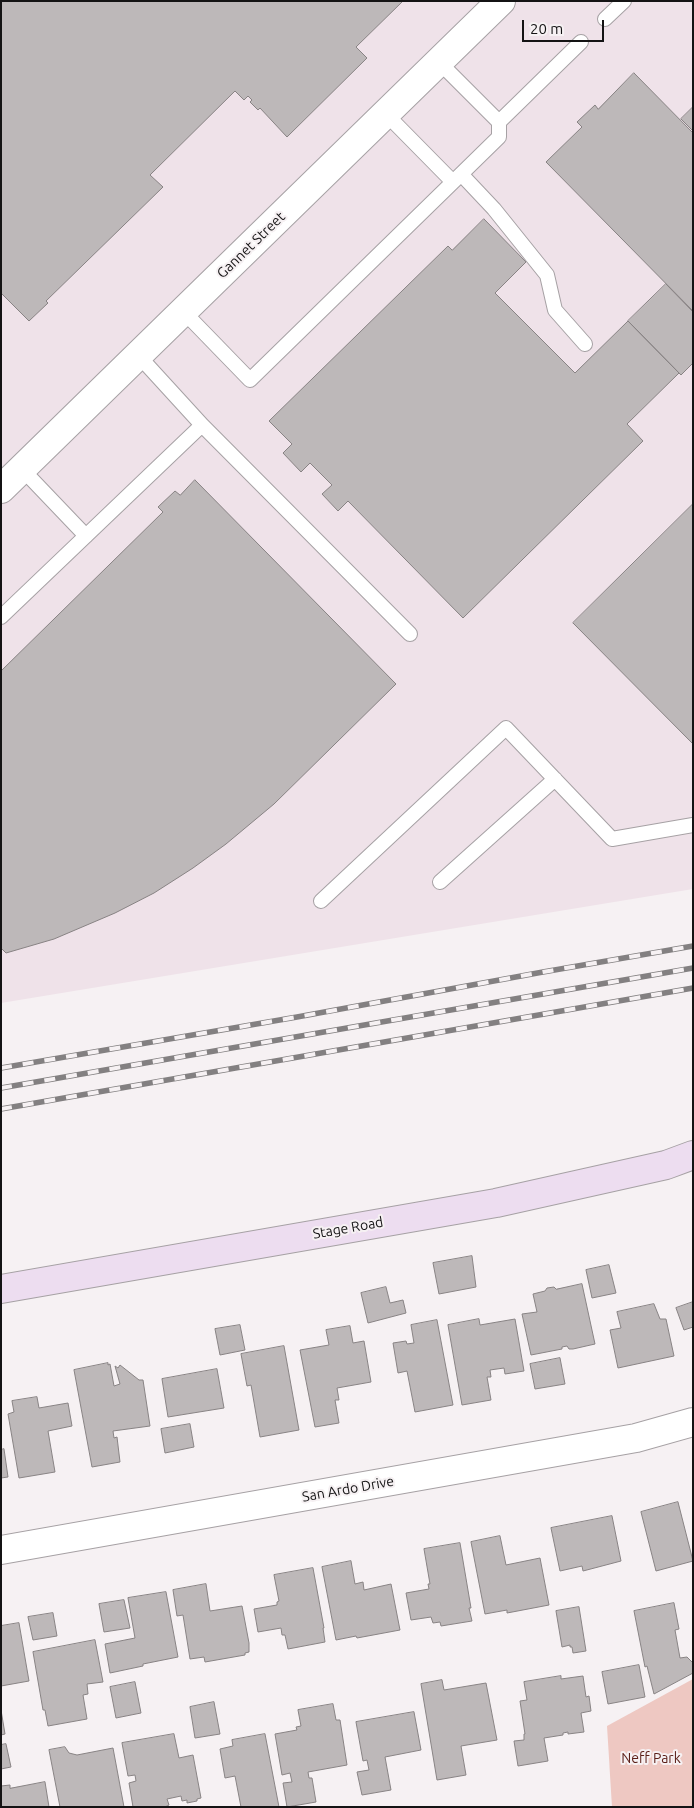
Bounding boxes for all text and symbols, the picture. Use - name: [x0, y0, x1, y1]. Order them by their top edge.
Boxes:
- scale bar: [524, 10, 606, 42]
- text: 20 m: [530, 20, 563, 37]
- street label: Gannet Street: [214, 208, 288, 282]
- street label: Stage Road: [311, 1214, 385, 1242]
- street label: San Ardo Drive: [301, 1473, 395, 1505]
- park label: Neff Park: [621, 1750, 681, 1766]

